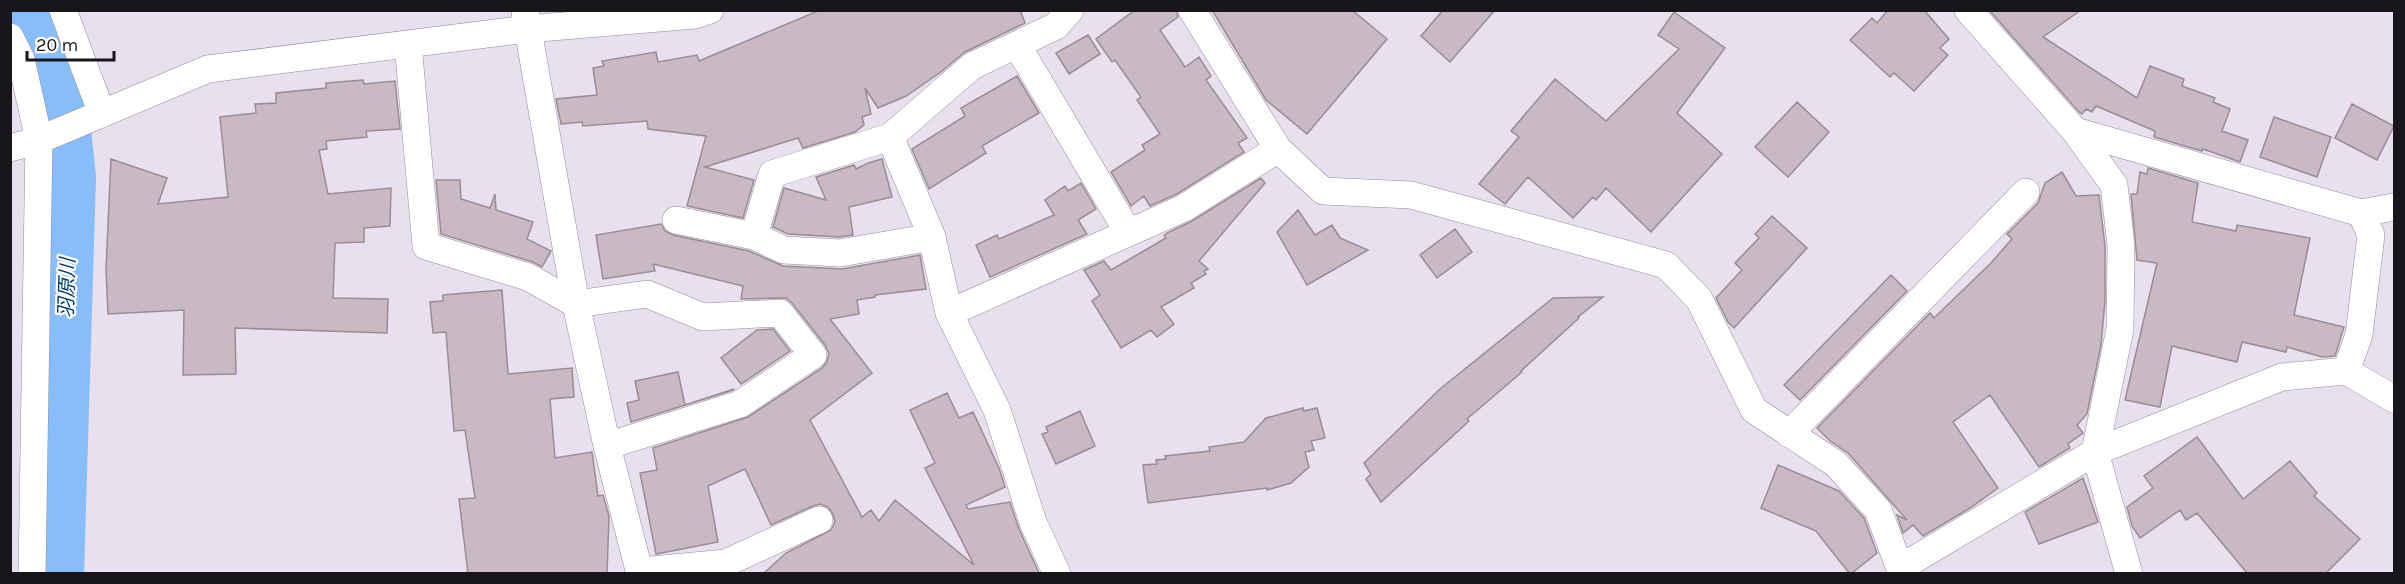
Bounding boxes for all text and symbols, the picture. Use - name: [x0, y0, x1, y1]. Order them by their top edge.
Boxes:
- scale bar: [27, 24, 114, 62]
- text: 20 m: [36, 34, 78, 56]
- water label: 羽原川: [54, 256, 80, 318]

